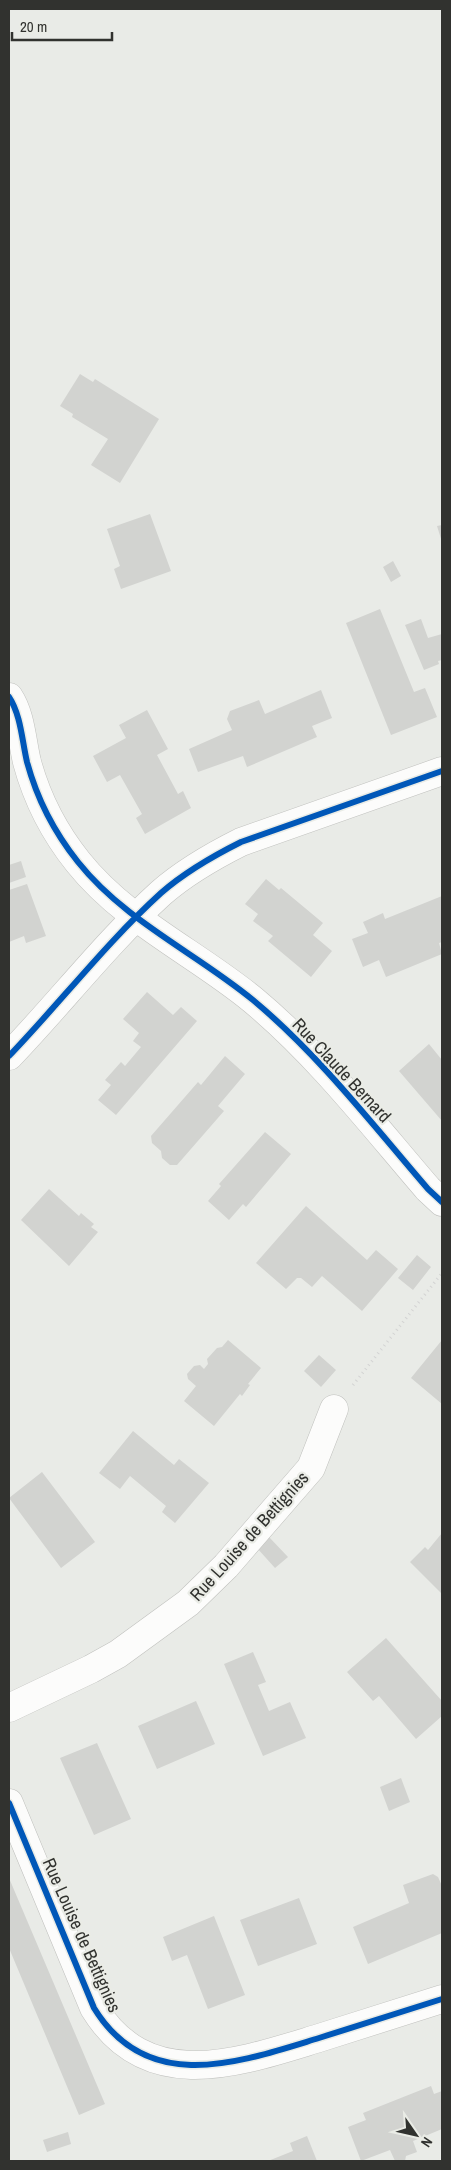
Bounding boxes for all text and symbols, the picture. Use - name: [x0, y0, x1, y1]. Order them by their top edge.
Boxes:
- scale bar: [12, 10, 112, 42]
- text: 20 m: [20, 16, 47, 37]
- street label: Rue Claude Bernard: [287, 1012, 397, 1128]
- street label: Rue Louise de Bettignies: [184, 1466, 314, 1606]
- street label: Rue Louise de Bettignies: [37, 1854, 127, 2016]
- north arrow: [391, 2110, 441, 2160]
- text: N: [417, 2134, 437, 2151]

